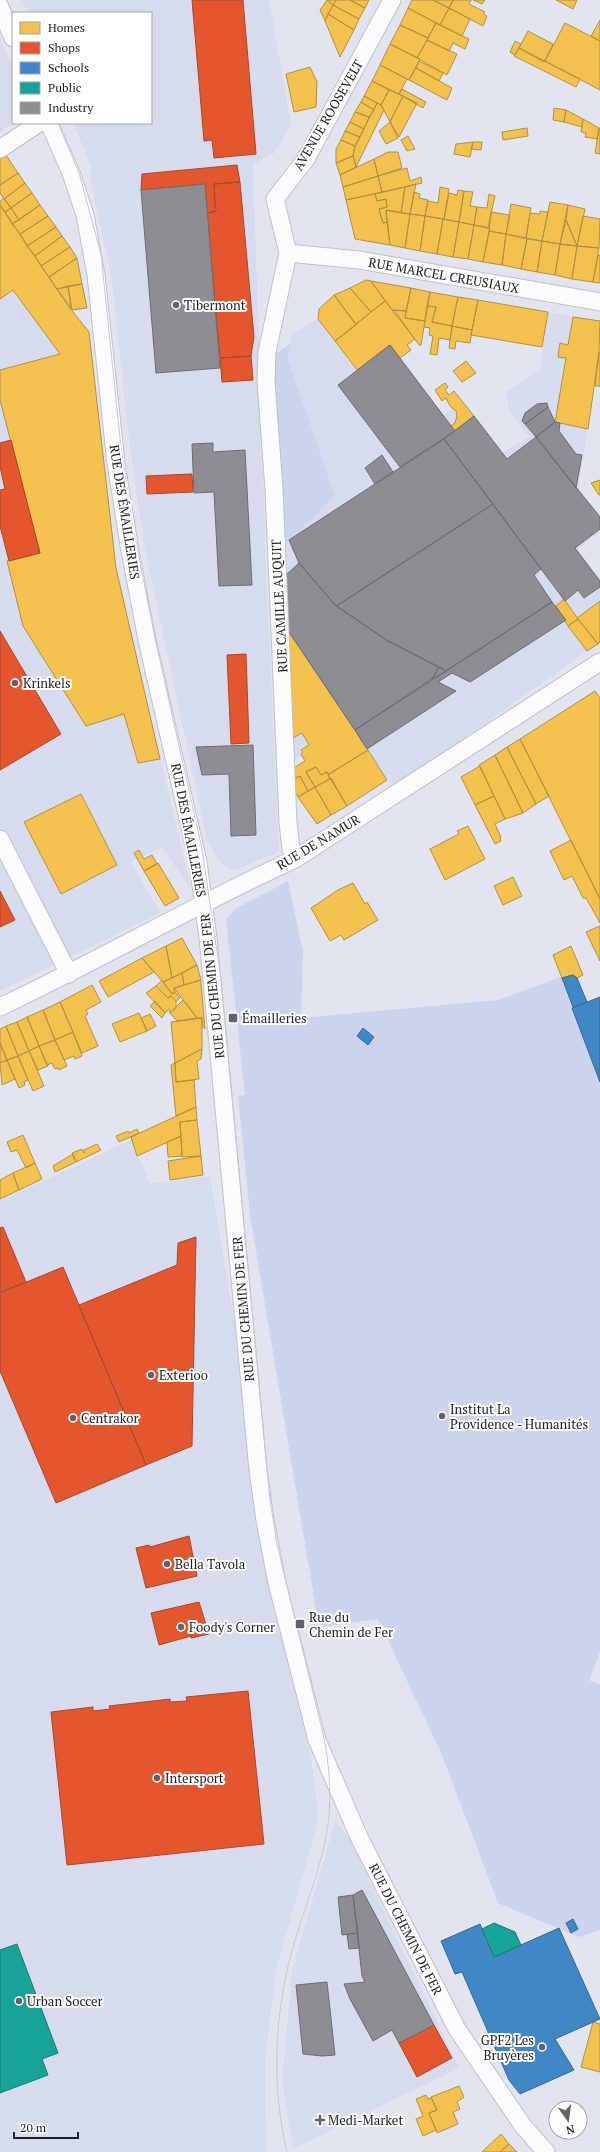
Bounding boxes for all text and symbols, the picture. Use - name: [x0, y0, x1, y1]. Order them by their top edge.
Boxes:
- legend: [12, 12, 152, 124]
- text: Homes: [48, 20, 85, 35]
- text: Shops: [48, 40, 80, 55]
- street label: AVENUE ROOSEVELT: [289, 56, 367, 174]
- text: Schools: [48, 60, 89, 75]
- text: Public: [48, 80, 82, 95]
- text: Industry: [48, 100, 94, 115]
- street label: RUE MARCEL CREUSIAUX: [367, 253, 521, 297]
- place label: Tibermont: [184, 296, 246, 314]
- marker: Tibermont: [171, 300, 181, 310]
- street label: RUE DES ÉMAILLERIES: [105, 443, 145, 581]
- street label: RUE CAMILLE AUQUIT: [267, 539, 291, 673]
- place label: Krinkels: [23, 674, 71, 692]
- marker: Krinkels: [10, 678, 20, 688]
- street label: RUE DES ÉMAILLERIES: [167, 761, 211, 899]
- street label: RUE DE NAMUR: [273, 810, 364, 874]
- street label: RUE DU CHEMIN DE FER: [195, 912, 229, 1059]
- place label: Émailleries: [242, 1009, 307, 1027]
- marker: Émailleries: [227, 1012, 239, 1024]
- street label: RUE DU CHEMIN DE FER: [228, 1235, 258, 1382]
- place label: Exterioo: [159, 1366, 208, 1384]
- marker: Exterioo: [146, 1370, 156, 1380]
- place label: Institut La Providence - Humanités: [450, 1400, 588, 1433]
- place label: Centrakor: [81, 1409, 138, 1427]
- marker: Institut La Providence - Humanités: [437, 1411, 447, 1421]
- marker: Centrakor: [68, 1413, 78, 1423]
- place label: Bella Tavola: [175, 1555, 246, 1573]
- marker: Bella Tavola: [162, 1559, 172, 1569]
- place label: Rue du Chemin de Fer: [309, 1608, 393, 1641]
- place label: Foody's Corner: [189, 1618, 275, 1636]
- marker: Rue du Chemin de Fer: [294, 1618, 306, 1630]
- marker: Foody's Corner: [176, 1622, 186, 1632]
- place label: Intersport: [165, 1769, 224, 1787]
- marker: Intersport: [152, 1773, 162, 1783]
- street label: RUE DU CHEMIN DE FER: [365, 1860, 447, 1999]
- place label: Urban Soccer: [27, 1992, 103, 2010]
- marker: Urban Soccer: [14, 1996, 24, 2006]
- place label: GPF2 Les Bruyères: [481, 2031, 534, 2064]
- marker: GPF2 Les Bruyères: [537, 2042, 547, 2052]
- north arrow: [548, 2100, 588, 2140]
- place label: Medi-Market: [328, 2111, 403, 2129]
- scale bar: [14, 2114, 78, 2140]
- marker: Medi-Market: [315, 2115, 325, 2125]
- text: 20 m: [20, 2120, 47, 2135]
- text: N: [564, 2122, 576, 2138]

